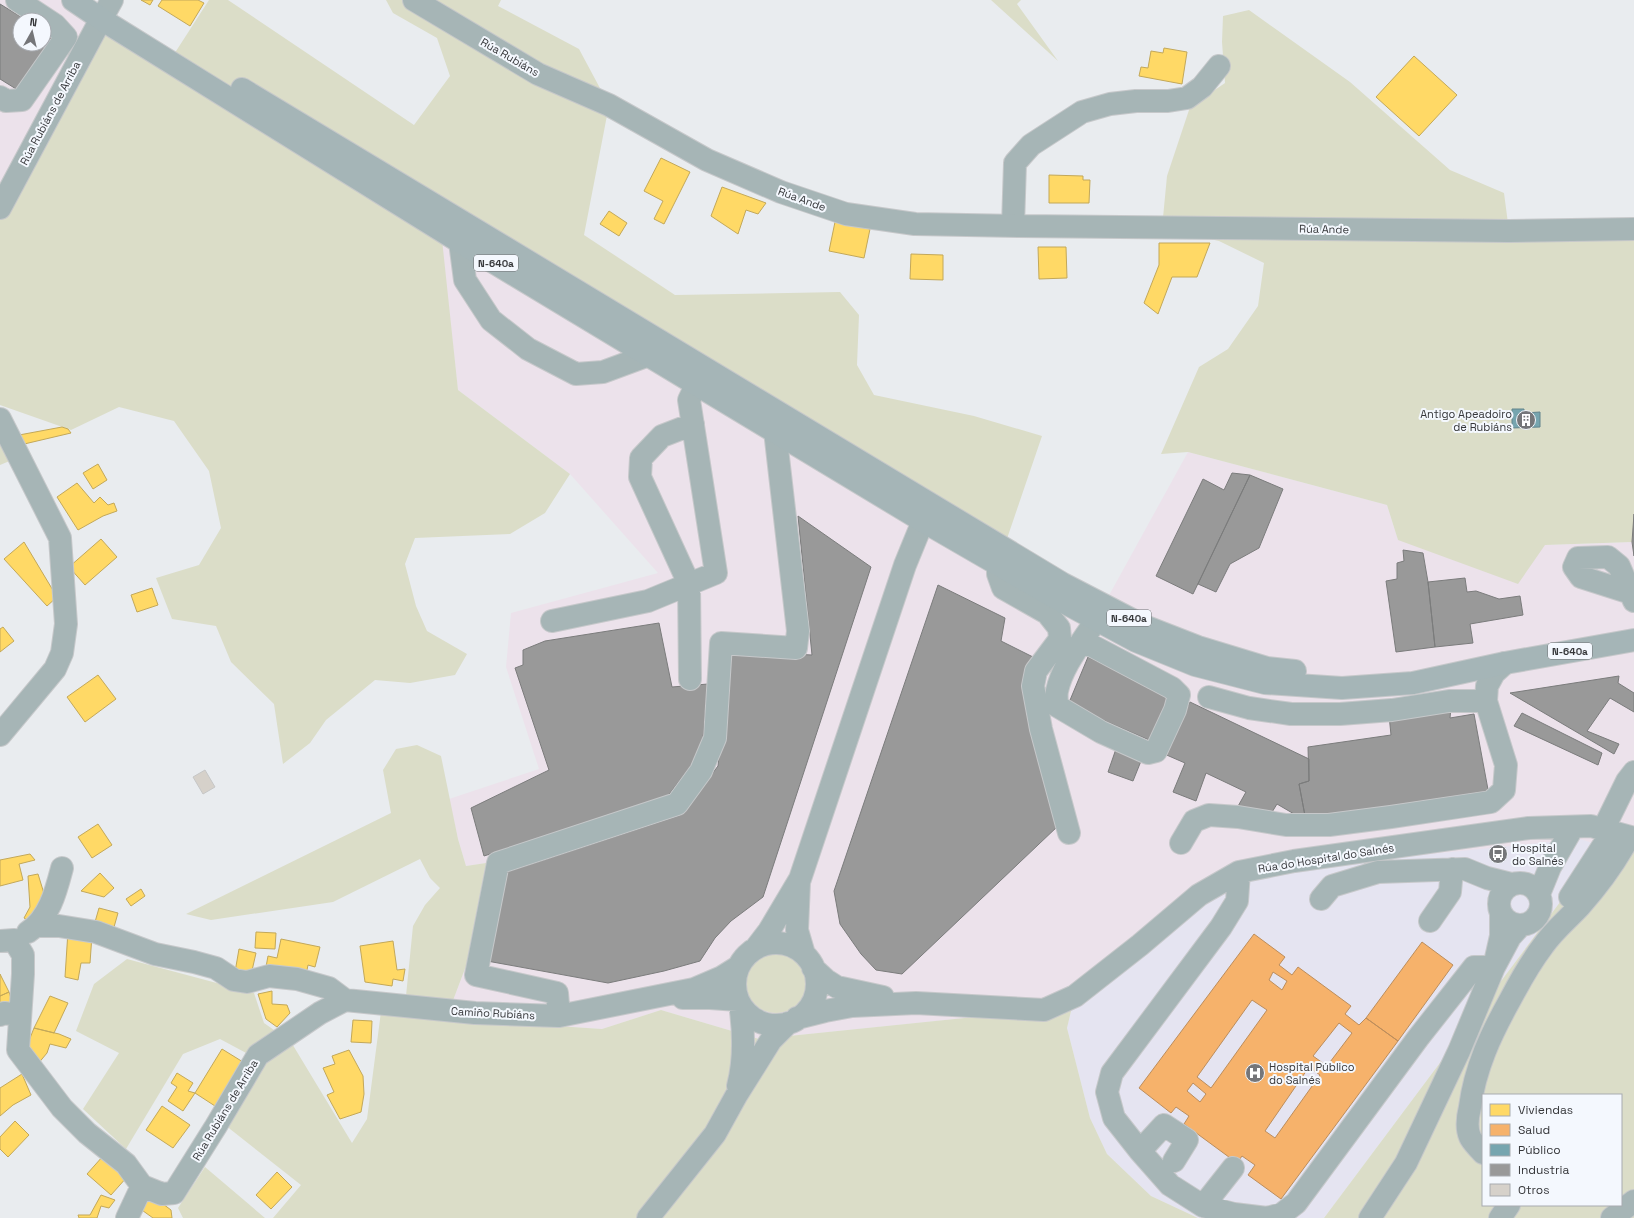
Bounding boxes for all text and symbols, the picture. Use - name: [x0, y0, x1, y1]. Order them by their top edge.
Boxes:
- north arrow: [12, 12, 52, 52]
- text: N: [29, 15, 38, 30]
- street label: Rúa Rubiáns: [478, 35, 542, 79]
- street label: Rúa Rubiáns de Arriba: [17, 58, 84, 167]
- street label: Rúa Ande: [776, 184, 828, 214]
- street label: Rúa Ande: [1299, 222, 1349, 236]
- road number: N-640a: [474, 255, 518, 271]
- place label: Antigo Apeadoiro de Rubiáns: [1420, 407, 1512, 434]
- building icon: Antigo Apeadoiro de Rubiáns: [1515, 409, 1537, 431]
- road number: N-640a: [1107, 610, 1151, 626]
- road number: N-640a: [1548, 643, 1592, 659]
- street label: Rúa do Hospital do Salnés: [1257, 840, 1395, 876]
- place label: Hospital do Salnés: [1512, 841, 1564, 868]
- bus stop icon: Hospital do Salnés: [1487, 843, 1509, 865]
- street label: Camiño Rubiáns: [451, 1004, 536, 1022]
- street label: Rúa Rubiáns de Arriba: [189, 1056, 261, 1163]
- place label: Hospital Público do Salnés: [1269, 1060, 1355, 1087]
- hospital icon: Hospital Público do Salnés: [1244, 1062, 1266, 1084]
- legend: [1482, 1094, 1622, 1206]
- text: Viviendas: [1518, 1102, 1573, 1118]
- text: Salud: [1518, 1122, 1550, 1138]
- text: Público: [1518, 1142, 1561, 1158]
- text: Industria: [1518, 1162, 1570, 1178]
- text: Otros: [1518, 1182, 1550, 1198]

